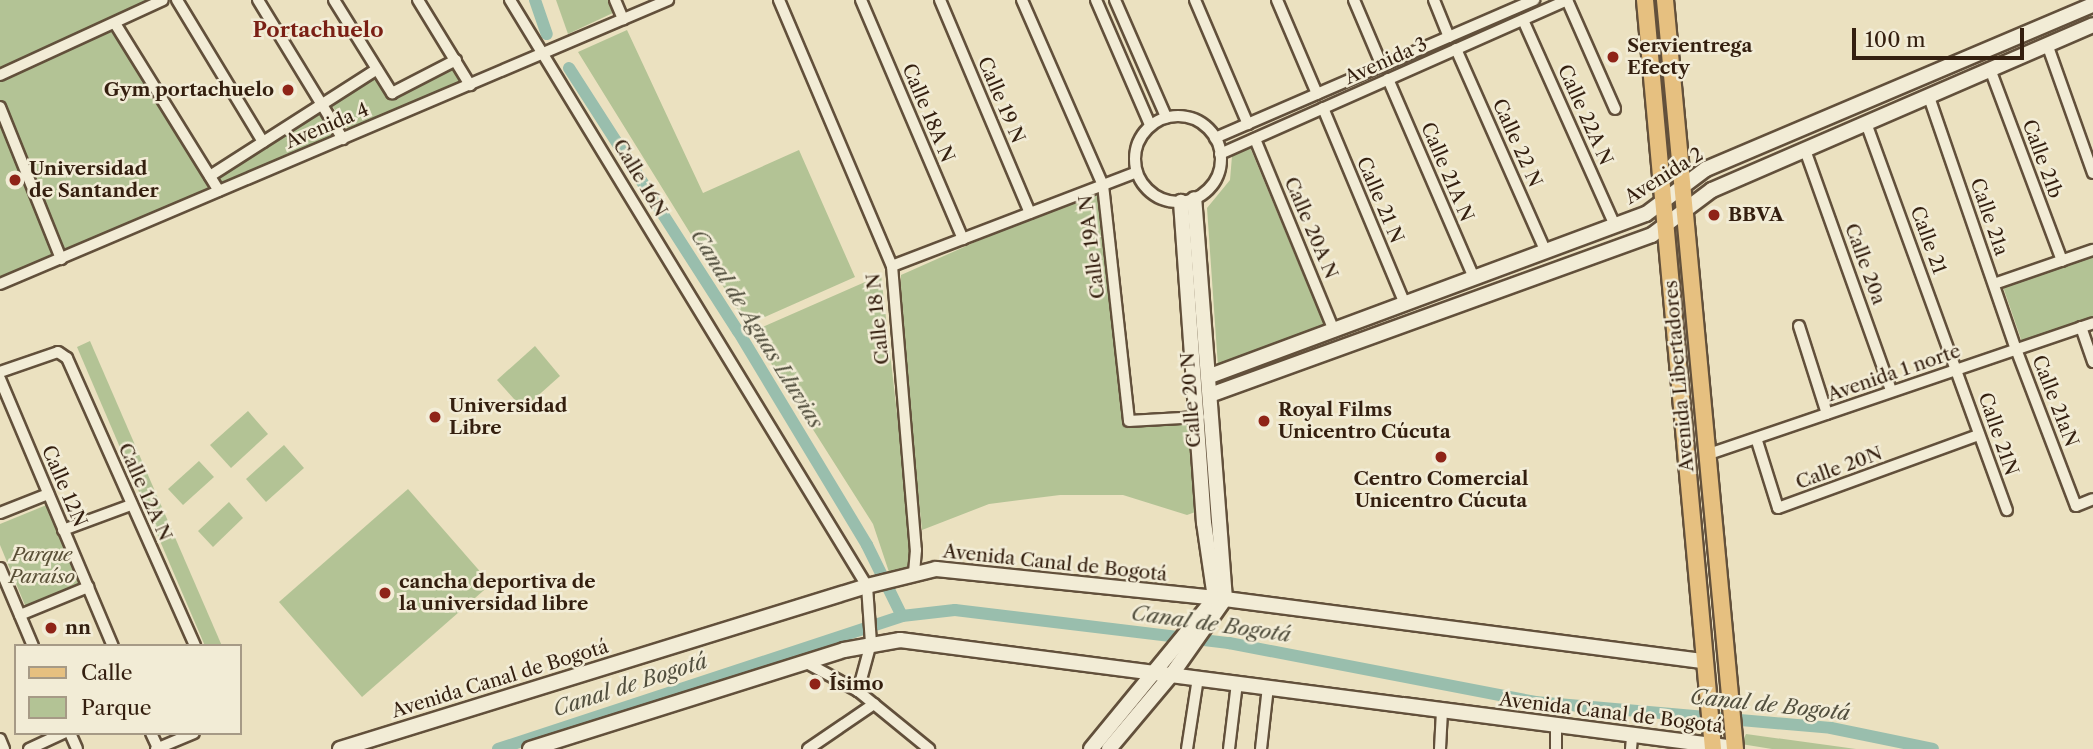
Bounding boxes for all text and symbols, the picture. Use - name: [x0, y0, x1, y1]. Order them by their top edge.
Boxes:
- scale bar: [1855, 14, 2026, 58]
- district label: Portachuelo: [252, 17, 384, 43]
- text: 100 m: [1865, 27, 1926, 52]
- street label: Avenida 3: [1341, 33, 1431, 89]
- place label: Servientrega Efecty: [1627, 35, 1752, 79]
- marker: Servientrega Efecty: [1605, 49, 1621, 65]
- street label: Calle 19 N: [973, 53, 1029, 147]
- street label: Calle 18A N: [897, 60, 959, 166]
- street label: Calle 22A N: [1553, 61, 1617, 169]
- place label: Gym portachuelo: [104, 79, 274, 101]
- marker: Gym portachuelo: [280, 82, 296, 98]
- street label: Calle 22 N: [1487, 95, 1547, 191]
- street label: Avenida 4: [282, 98, 372, 154]
- street label: Calle 21b: [2017, 117, 2067, 201]
- street label: Calle 21A N: [1416, 119, 1478, 225]
- street label: Calle 16N: [608, 135, 672, 221]
- street label: Avenida 2: [1620, 143, 1708, 209]
- street label: Calle 21 N: [1352, 154, 1408, 246]
- place label: Universidad de Santander: [29, 158, 159, 202]
- marker: Universidad de Santander: [7, 172, 23, 188]
- street label: Calle 20A N: [1279, 173, 1343, 283]
- street label: Calle 21a: [1965, 175, 2013, 259]
- street label: Calle 19A N: [1074, 194, 1110, 300]
- street label: Calle 21: [1905, 203, 1951, 277]
- place label: BBVA: [1728, 204, 1784, 226]
- marker: BBVA: [1706, 207, 1722, 223]
- street label: Calle 20a: [1840, 220, 1890, 308]
- water label: Canal de Aguas Lluvias: [685, 225, 829, 433]
- street label: Calle 18 N: [862, 272, 894, 366]
- street label: Avenida Libertadores: [1659, 279, 1699, 473]
- street label: Avenida 1 norte: [1824, 339, 1964, 407]
- street label: Calle 20 N: [1176, 352, 1206, 448]
- street label: Calle 21aN: [2027, 352, 2083, 450]
- street label: Calle 21N: [1973, 390, 2023, 478]
- place label: Universidad Libre: [449, 395, 567, 439]
- place label: Royal Films Unicentro Cúcuta: [1278, 399, 1451, 443]
- marker: Universidad Libre: [427, 409, 443, 425]
- marker: Royal Films Unicentro Cúcuta: [1256, 413, 1272, 429]
- street label: Calle 12A N: [113, 439, 177, 545]
- street label: Calle 12N: [37, 442, 91, 530]
- street label: Calle 20N: [1793, 442, 1885, 494]
- marker: Centro Comercial Unicentro Cúcuta: [1433, 449, 1449, 465]
- place label: Centro Comercial Unicentro Cúcuta: [1354, 468, 1528, 512]
- street label: Avenida Canal de Bogotá: [942, 540, 1168, 586]
- park label: Parque Paraíso: [9, 544, 75, 588]
- place label: cancha deportiva de la universidad libre: [399, 571, 596, 615]
- marker: cancha deportiva de la universidad libre: [377, 585, 393, 601]
- water label: Canal de Bogotá: [1130, 600, 1292, 648]
- place label: nn: [65, 617, 91, 639]
- marker: nn: [43, 620, 59, 636]
- street label: Avenida Canal de Bogotá: [389, 635, 611, 723]
- legend: [14, 644, 242, 735]
- water label: Canal de Bogotá: [550, 648, 710, 722]
- text: Calle: [81, 660, 133, 685]
- place label: Ísimo: [829, 673, 883, 695]
- marker: Ísimo: [807, 676, 823, 692]
- water label: Canal de Bogotá: [1689, 684, 1851, 726]
- street label: Avenida Canal de Bogotá: [1498, 688, 1724, 738]
- text: Parque: [81, 695, 152, 720]

